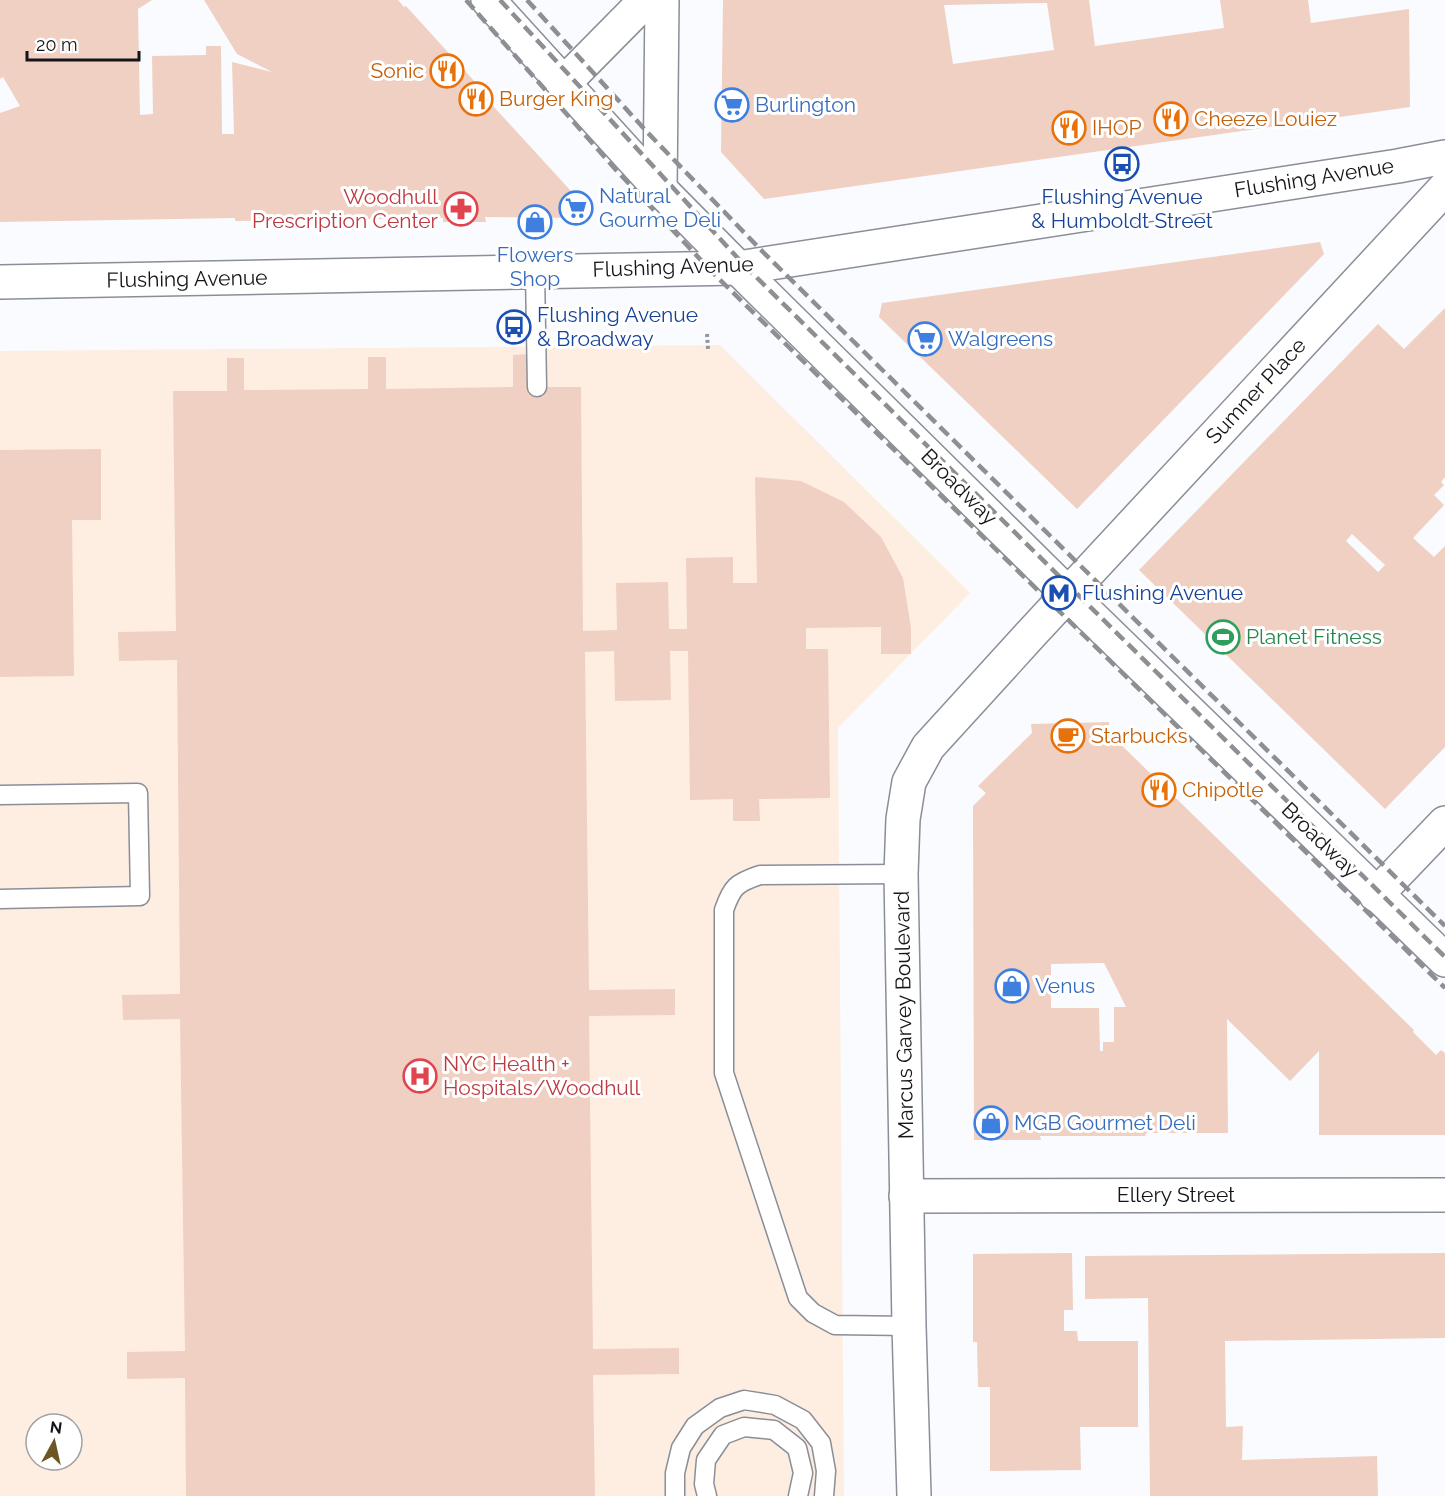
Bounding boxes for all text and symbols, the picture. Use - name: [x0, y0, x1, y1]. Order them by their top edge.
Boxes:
- scale bar: [27, 24, 140, 62]
- text: 20 m: [36, 34, 78, 55]
- restaurant icon: Sonic: [429, 53, 465, 89]
- place label: Sonic: [370, 58, 424, 83]
- restaurant icon: Burger King: [458, 81, 494, 117]
- place label: Burger King: [499, 86, 613, 111]
- supermarket icon: Burlington: [714, 87, 750, 123]
- place label: Burlington: [755, 92, 856, 117]
- restaurant icon: Cheeze Louiez: [1153, 101, 1189, 137]
- place label: Cheeze Louiez: [1194, 106, 1337, 131]
- restaurant icon: IHOP: [1051, 110, 1087, 146]
- place label: IHOP: [1092, 115, 1142, 140]
- bus stop icon: Flushing Avenue & Humboldt Street: [1104, 146, 1140, 182]
- street label: Flushing Avenue: [1232, 153, 1395, 202]
- place label: Natural Gourme Deli: [599, 183, 721, 232]
- place label: Woodhull Prescription Center: [252, 184, 439, 233]
- place label: Flushing Avenue & Humboldt Street: [1031, 184, 1213, 233]
- supermarket icon: Natural Gourme Deli: [558, 190, 594, 226]
- pharmacy icon: Woodhull Prescription Center: [443, 191, 479, 227]
- shop icon: Flowers Shop: [517, 204, 553, 240]
- place label: Flowers Shop: [497, 242, 573, 291]
- street label: Flushing Avenue: [592, 251, 754, 282]
- street label: Flushing Avenue: [106, 265, 268, 292]
- place label: Flushing Avenue & Broadway: [537, 302, 698, 351]
- bus stop icon: Flushing Avenue & Broadway: [496, 309, 532, 345]
- supermarket icon: Walgreens: [907, 321, 943, 357]
- place label: Walgreens: [948, 326, 1053, 351]
- street label: Sumner Place: [1200, 333, 1311, 449]
- street label: Broadway: [916, 443, 1003, 530]
- metro station icon: Flushing Avenue: [1041, 575, 1077, 611]
- place label: Flushing Avenue: [1082, 580, 1243, 605]
- sports icon: Planet Fitness: [1205, 619, 1241, 655]
- place label: Planet Fitness: [1246, 624, 1382, 649]
- cafe icon: Starbucks: [1050, 718, 1086, 754]
- place label: Starbucks: [1091, 723, 1188, 748]
- restaurant icon: Chipotle: [1141, 772, 1177, 808]
- place label: Chipotle: [1182, 777, 1264, 802]
- street label: Broadway: [1277, 797, 1364, 882]
- street label: Marcus Garvey Boulevard: [889, 891, 918, 1139]
- shop icon: Venus: [994, 968, 1030, 1004]
- place label: Venus: [1035, 973, 1095, 998]
- place label: NYC Health + Hospitals/Woodhull: [443, 1051, 641, 1100]
- hospital icon: NYC Health + Hospitals/Woodhull: [402, 1058, 438, 1094]
- shop icon: MGB Gourmet Deli: [973, 1105, 1009, 1141]
- place label: MGB Gourmet Deli: [1014, 1110, 1196, 1135]
- street label: Ellery Street: [1117, 1182, 1235, 1207]
- north arrow: [24, 1412, 84, 1472]
- text: N: [49, 1417, 63, 1438]

